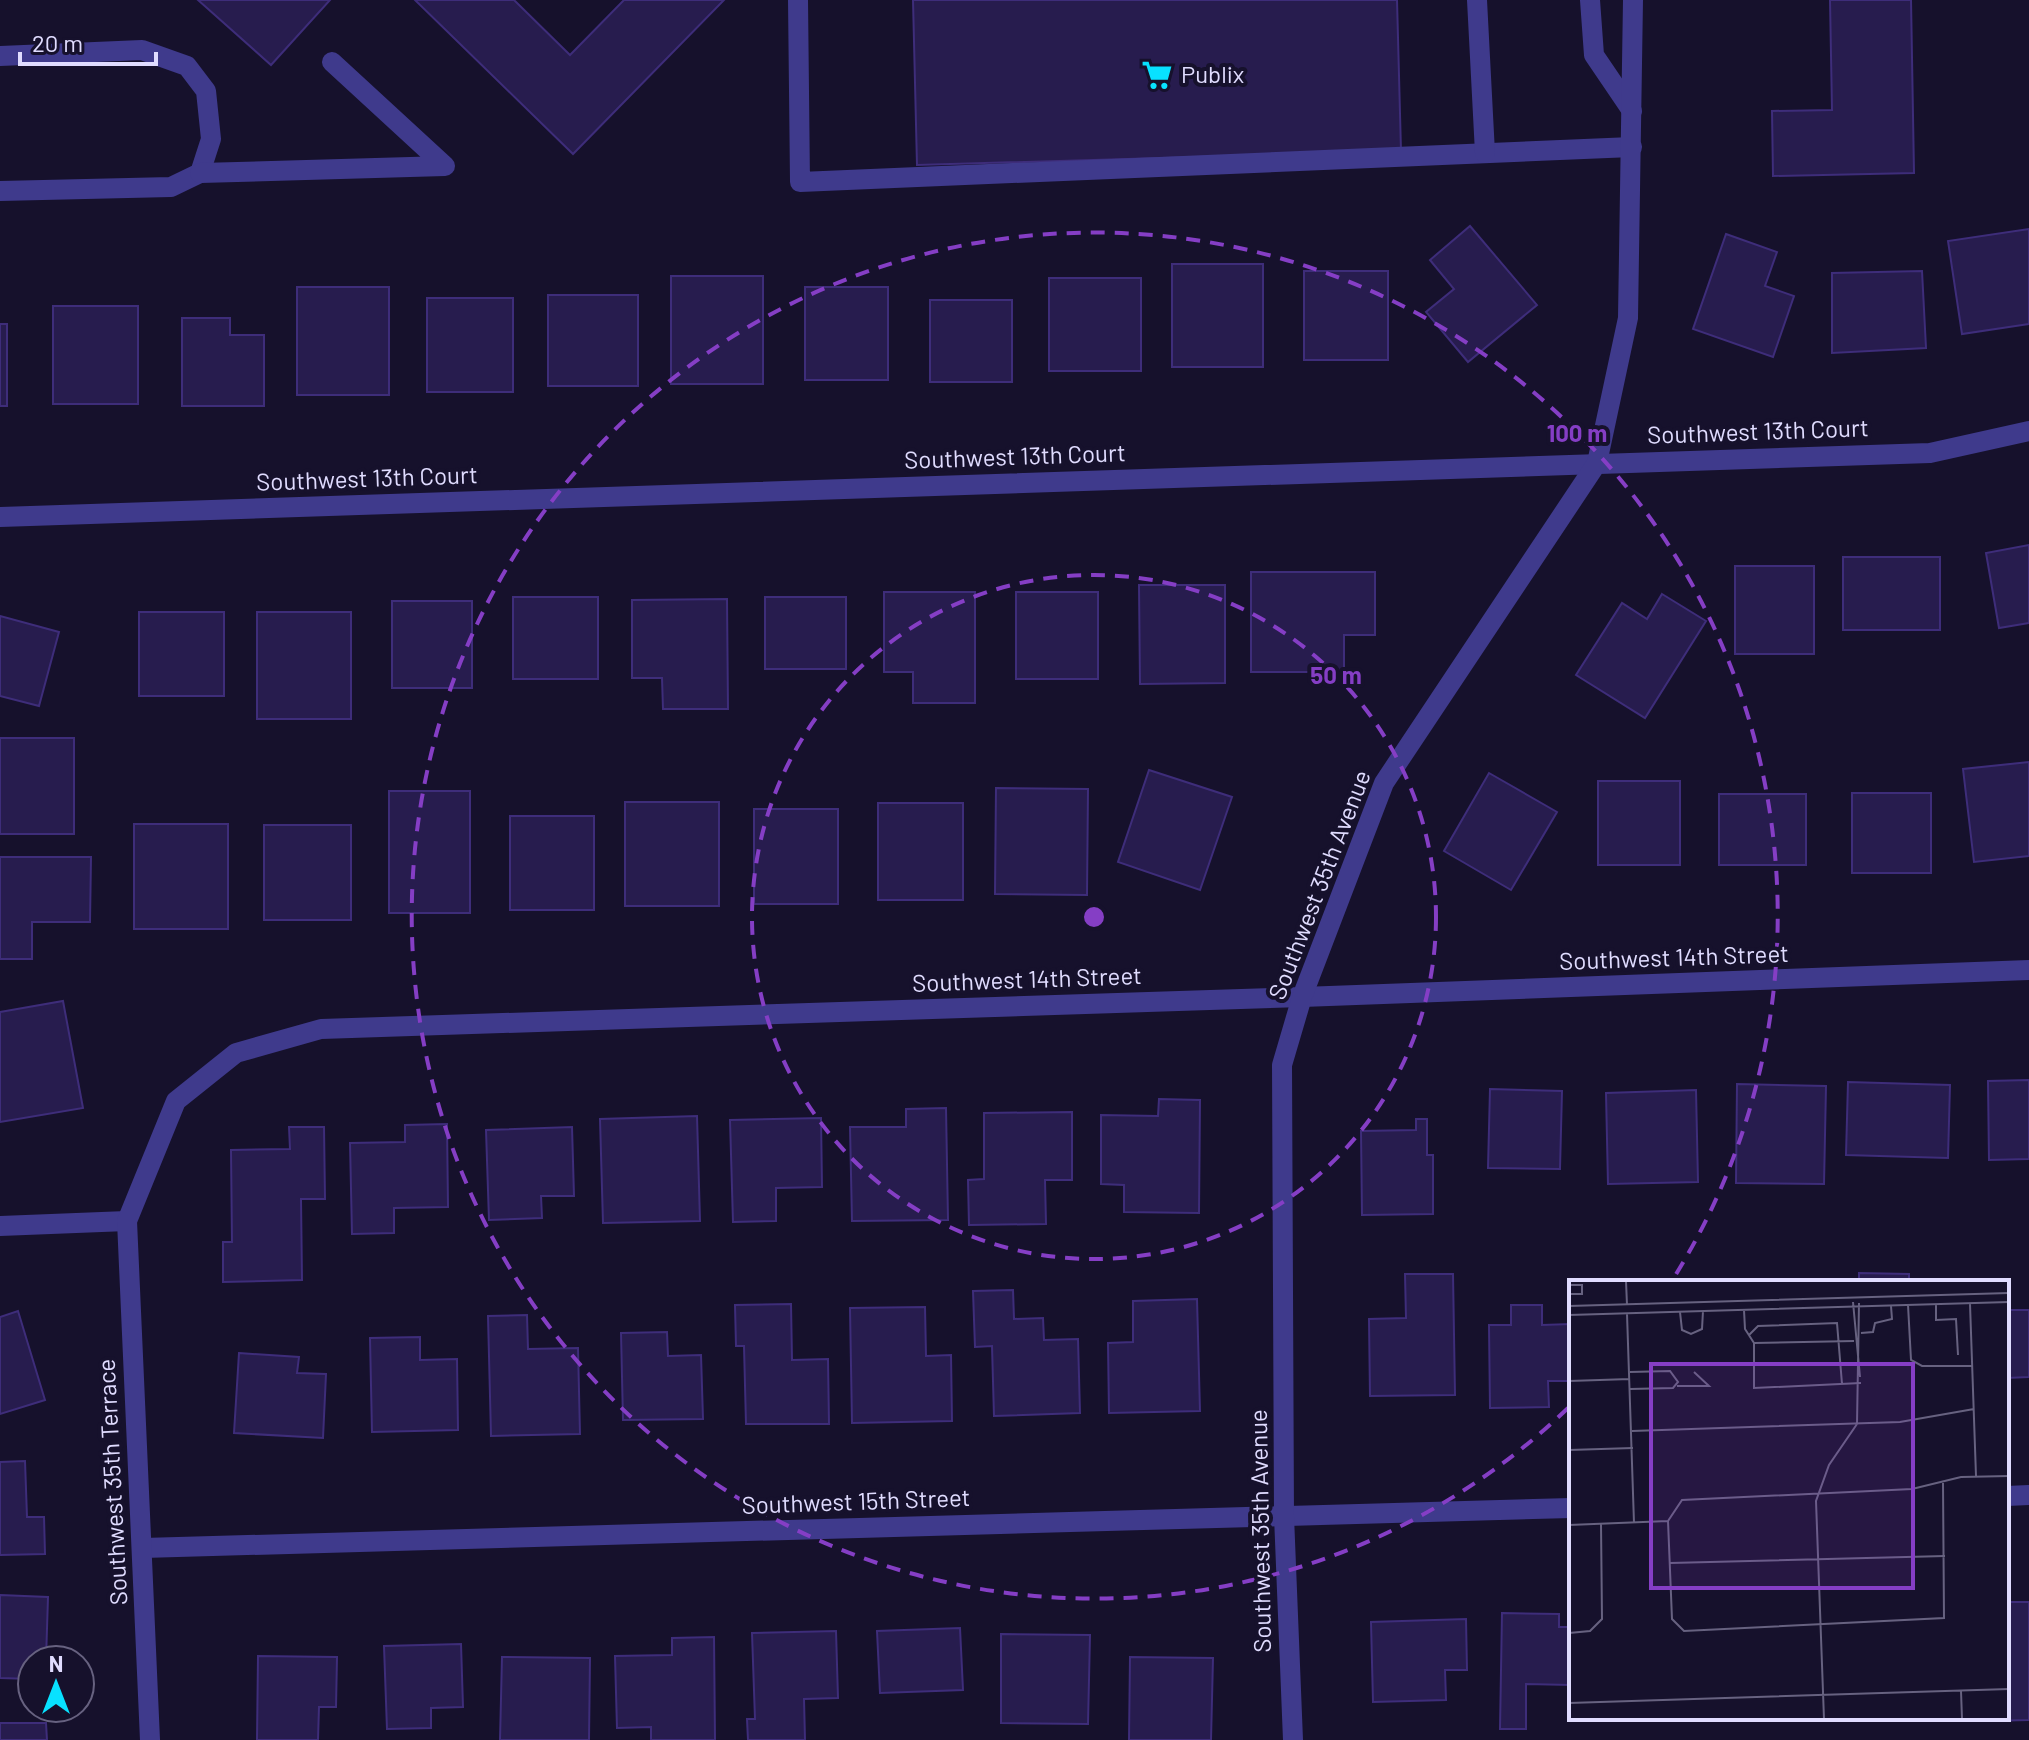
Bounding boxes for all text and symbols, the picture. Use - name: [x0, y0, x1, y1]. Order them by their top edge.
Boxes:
- scale bar: [20, 16, 156, 66]
- text: 20 m: [32, 28, 83, 57]
- supermarket icon: Publix: [1140, 58, 1174, 92]
- place label: Publix: [1181, 59, 1244, 88]
- street label: Southwest 13th Court: [1647, 412, 1869, 449]
- text: 100 m: [1547, 418, 1607, 447]
- street label: Southwest 13th Court: [904, 437, 1126, 474]
- street label: Southwest 13th Court: [256, 459, 478, 496]
- text: 50 m: [1310, 660, 1362, 689]
- street label: Southwest 35th Avenue: [1261, 766, 1376, 1003]
- centre of rings: [1080, 903, 1108, 931]
- street label: Southwest 14th Street: [1559, 938, 1789, 975]
- street label: Southwest 14th Street: [912, 960, 1142, 997]
- inset map: [1569, 1280, 2009, 1720]
- street label: Southwest 35th Terrace: [91, 1358, 132, 1606]
- street label: Southwest 35th Avenue: [1243, 1409, 1276, 1653]
- street label: Southwest 15th Street: [741, 1482, 971, 1519]
- north arrow: [16, 1644, 96, 1724]
- text: N: [49, 1650, 63, 1676]

